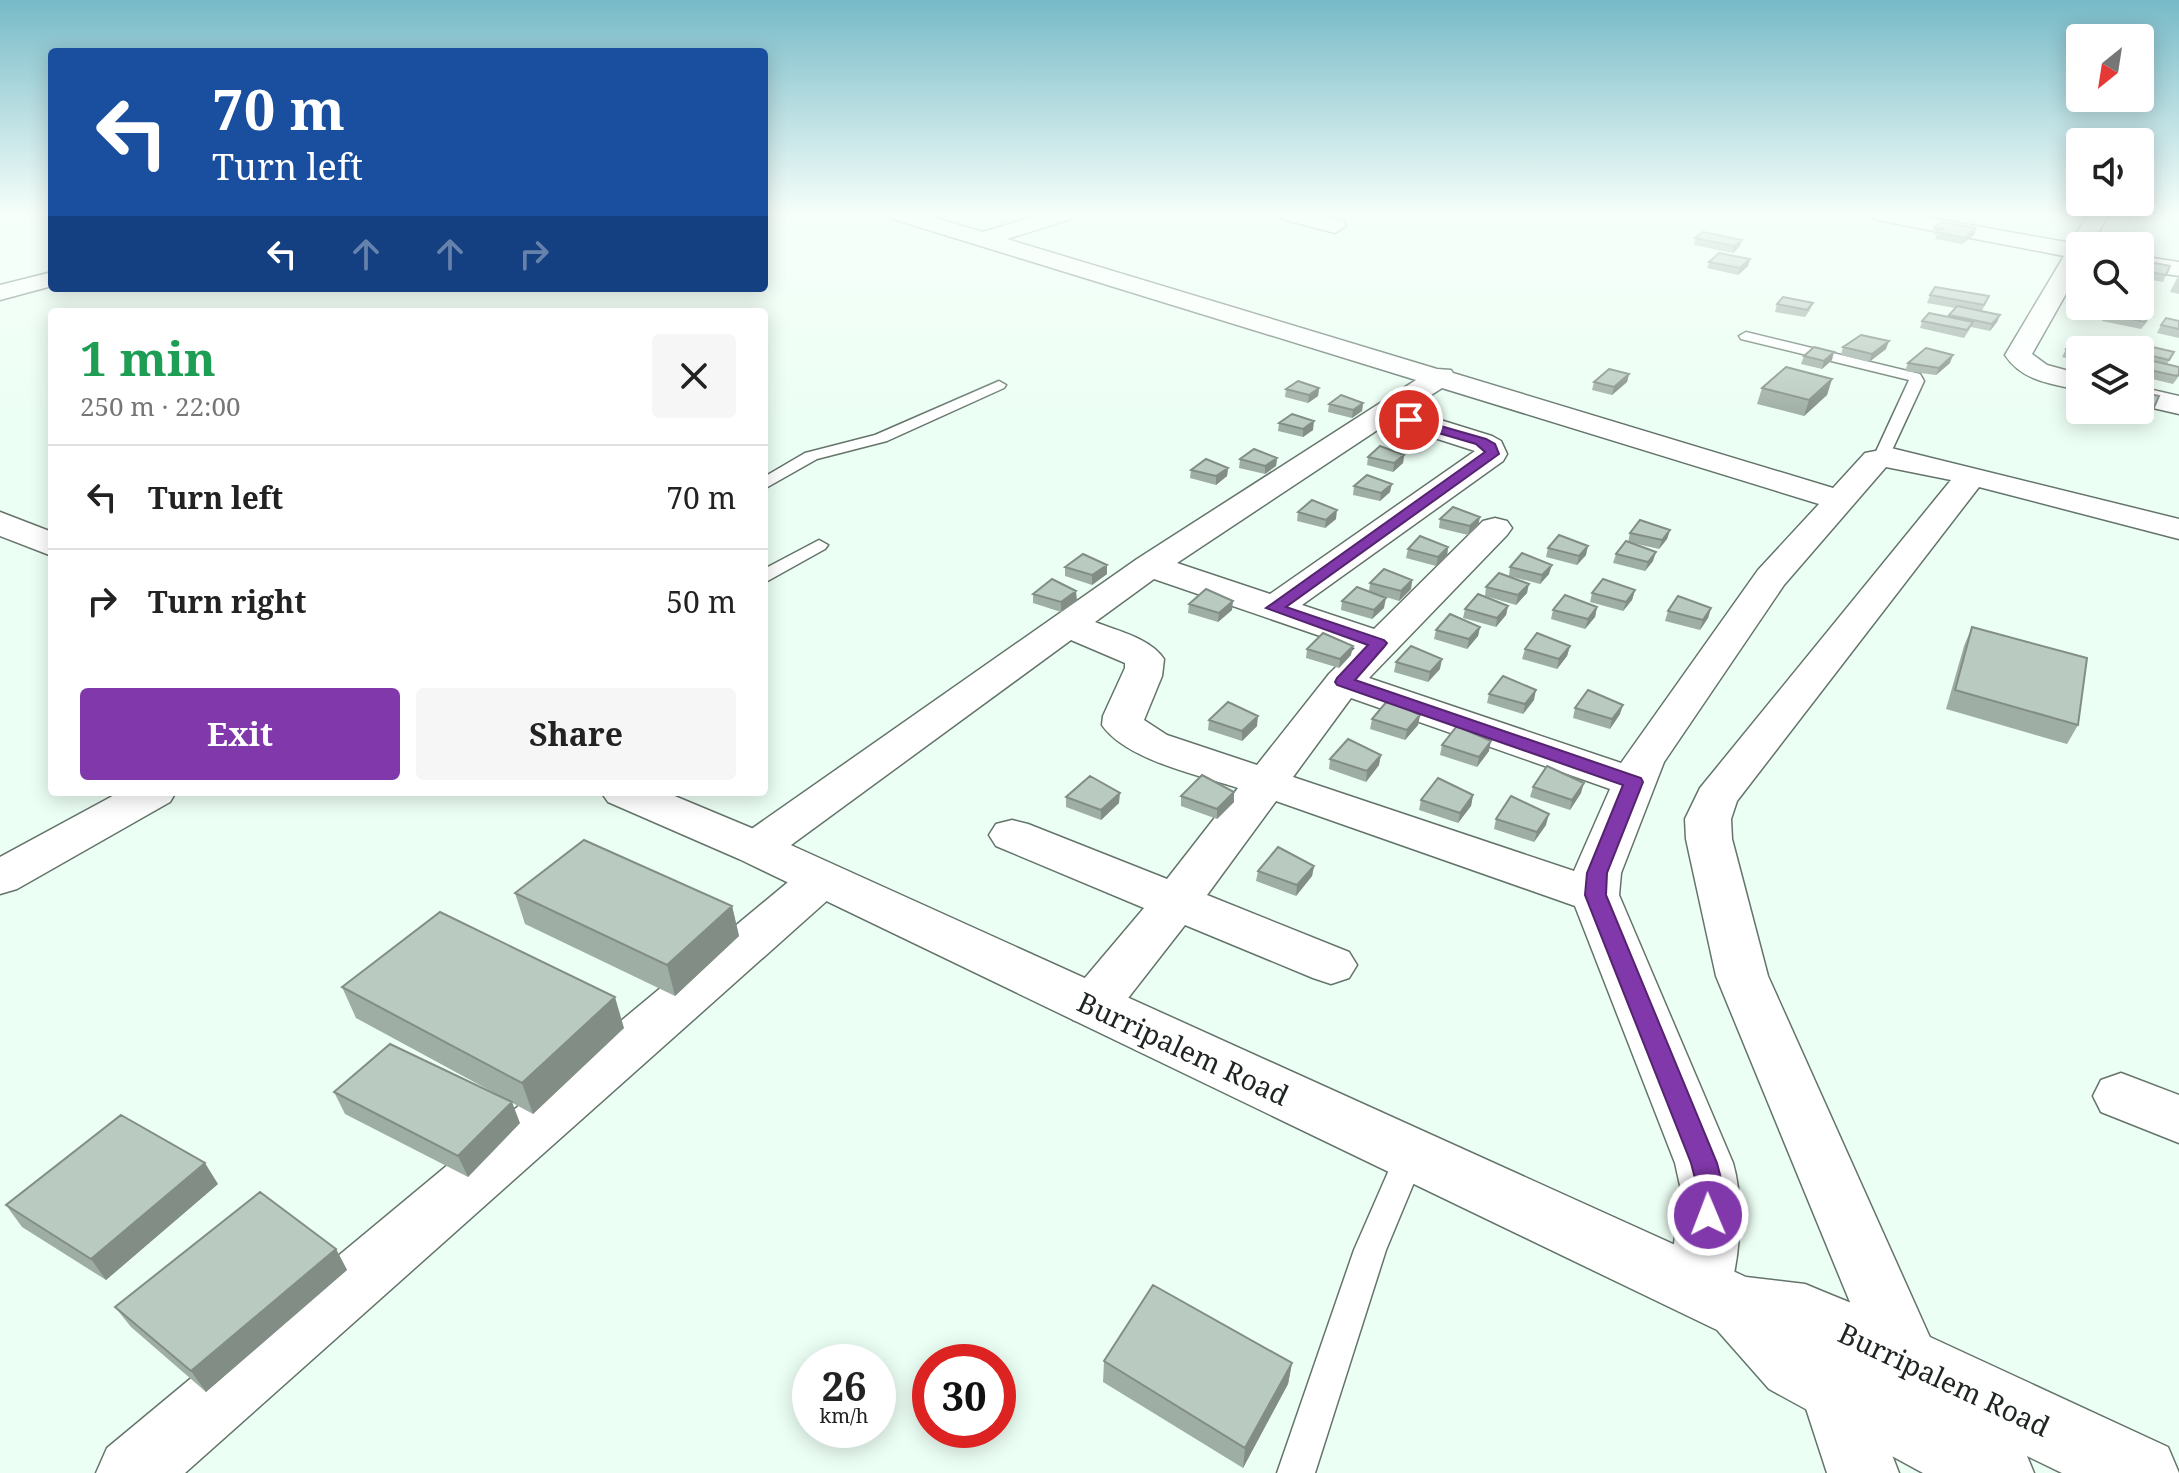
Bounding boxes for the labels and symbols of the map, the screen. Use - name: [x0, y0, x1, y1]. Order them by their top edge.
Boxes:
- north arrow: [2066, 24, 2154, 112]
- pin: [1375, 386, 1443, 454]
- street label: Burripalem Road: [1072, 982, 1295, 1114]
- position arrow: [1666, 1173, 1750, 1257]
- street label: Burripalem Road: [1833, 1313, 2056, 1445]
- speed limit sign: 30: [912, 1344, 1016, 1448]

